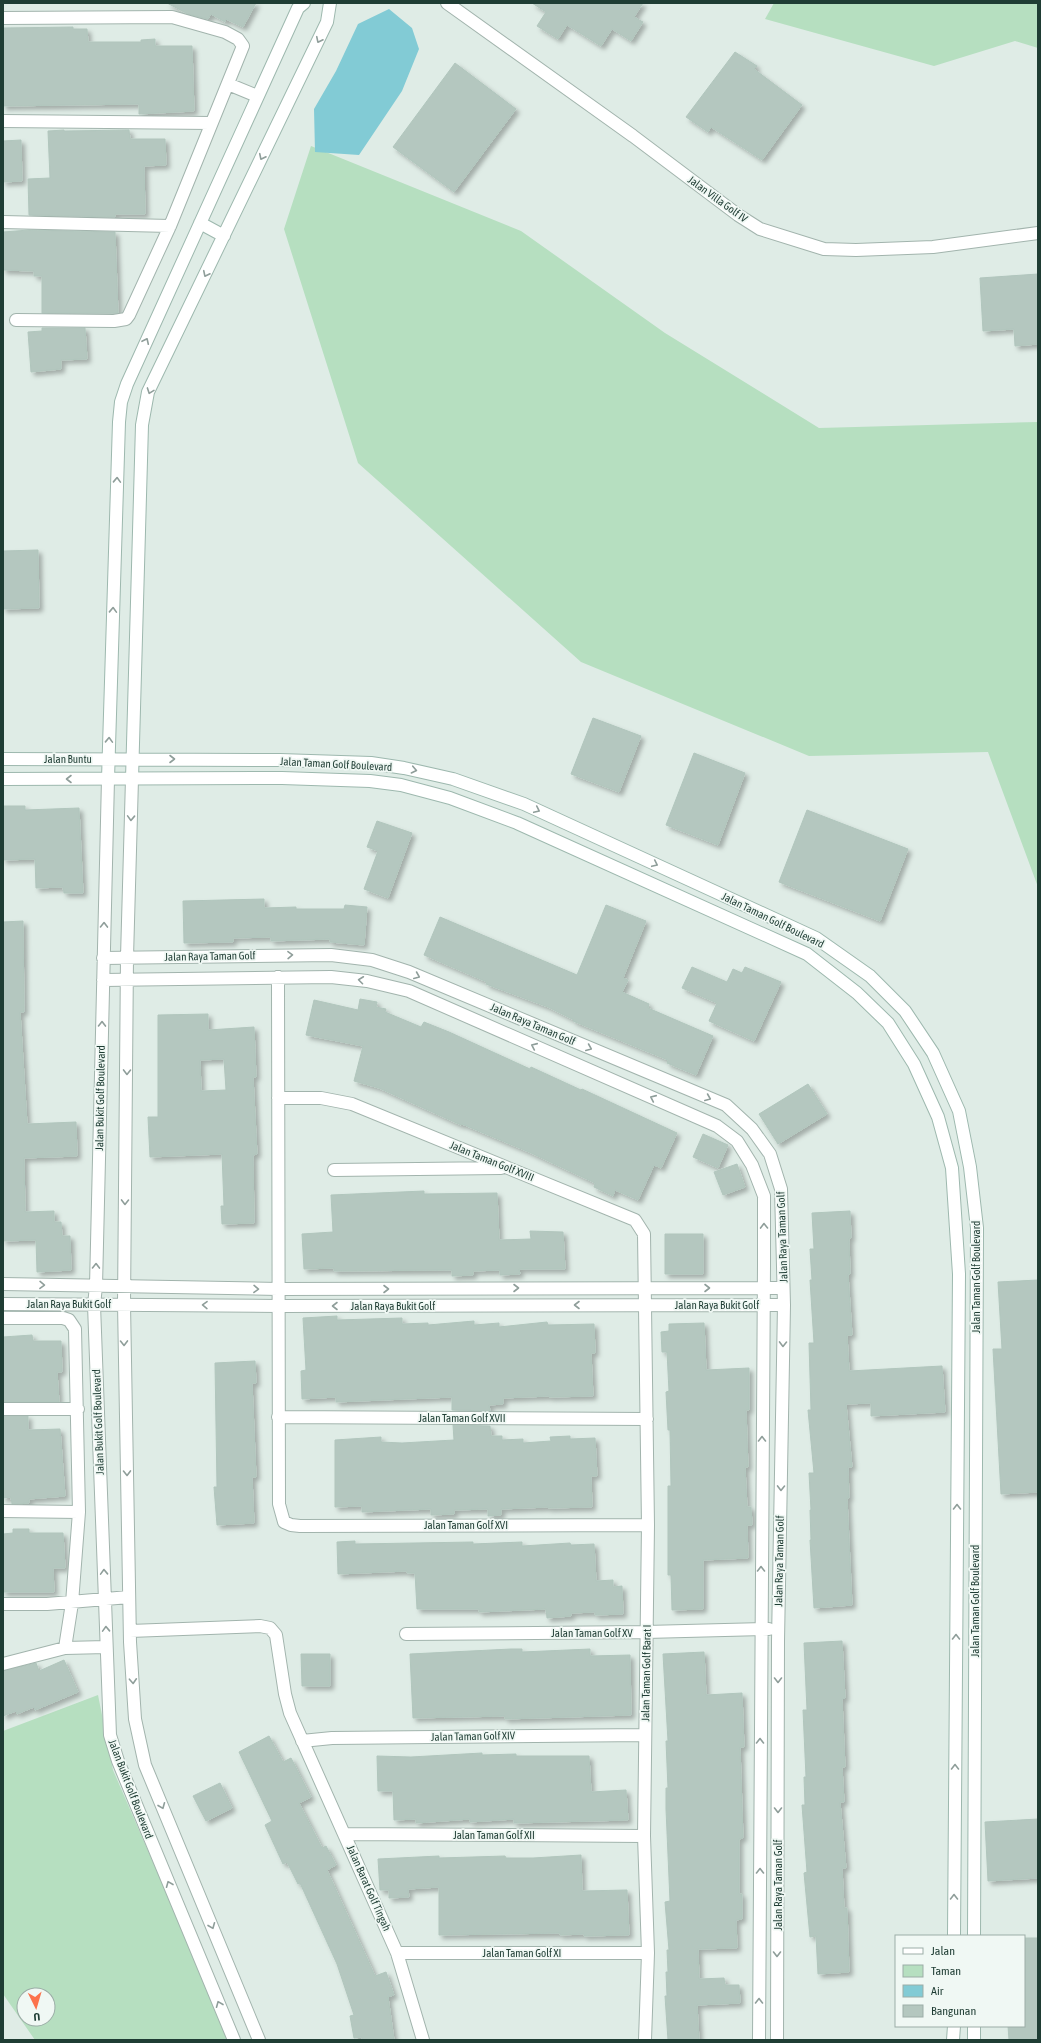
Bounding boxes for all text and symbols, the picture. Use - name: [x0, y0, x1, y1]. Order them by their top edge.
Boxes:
- one-way arrow: [316, 35, 324, 43]
- one-way arrow: [259, 153, 267, 160]
- street label: Jalan Villa Golf IV: [686, 173, 751, 225]
- one-way arrow: [203, 270, 211, 277]
- one-way arrow: [141, 338, 149, 346]
- one-way arrow: [146, 387, 154, 394]
- one-way arrow: [113, 477, 121, 483]
- one-way arrow: [109, 607, 117, 613]
- one-way arrow: [105, 737, 113, 743]
- street label: Jalan Buntu: [44, 753, 92, 765]
- one-way arrow: [169, 755, 175, 763]
- street label: Jalan Taman Golf Boulevard: [280, 755, 392, 773]
- one-way arrow: [411, 766, 417, 774]
- one-way arrow: [66, 775, 72, 783]
- one-way arrow: [533, 805, 540, 813]
- one-way arrow: [127, 815, 136, 821]
- one-way arrow: [651, 859, 659, 867]
- street label: Jalan Taman Golf Boulevard: [720, 890, 826, 950]
- one-way arrow: [100, 922, 108, 928]
- street label: Jalan Raya Taman Golf: [164, 949, 256, 963]
- one-way arrow: [287, 951, 293, 959]
- one-way arrow: [414, 971, 421, 979]
- one-way arrow: [357, 976, 364, 985]
- street label: Jalan Raya Taman Golf: [489, 1001, 577, 1047]
- one-way arrow: [98, 1021, 106, 1027]
- one-way arrow: [530, 1043, 538, 1051]
- one-way arrow: [585, 1043, 592, 1051]
- street label: Jalan Bukit Golf Boulevard: [93, 1045, 107, 1151]
- one-way arrow: [123, 1069, 131, 1075]
- one-way arrow: [704, 1093, 712, 1101]
- one-way arrow: [650, 1094, 657, 1102]
- street label: Jalan Taman Golf XVIII: [448, 1139, 536, 1183]
- street label: Jalan Raya Taman Golf: [774, 1191, 790, 1283]
- one-way arrow: [121, 1199, 129, 1205]
- street label: Jalan Taman Golf Boulevard: [970, 1221, 982, 1333]
- one-way arrow: [760, 1223, 768, 1229]
- one-way arrow: [92, 1263, 100, 1269]
- one-way arrow: [39, 1280, 45, 1289]
- one-way arrow: [513, 1284, 519, 1292]
- one-way arrow: [704, 1284, 710, 1292]
- one-way arrow: [253, 1285, 259, 1293]
- one-way arrow: [383, 1285, 389, 1293]
- street label: Jalan Raya Bukit Golf: [27, 1298, 111, 1310]
- street label: Jalan Raya Bukit Golf: [675, 1299, 759, 1311]
- street label: Jalan Raya Bukit Golf: [351, 1300, 435, 1312]
- one-way arrow: [202, 1301, 208, 1309]
- one-way arrow: [574, 1301, 580, 1309]
- one-way arrow: [332, 1302, 338, 1310]
- one-way arrow: [120, 1340, 128, 1346]
- one-way arrow: [779, 1341, 787, 1347]
- street label: Jalan Bukit Golf Boulevard: [90, 1369, 106, 1475]
- street label: Jalan Taman Golf XVII: [419, 1412, 505, 1424]
- one-way arrow: [758, 1436, 766, 1442]
- one-way arrow: [123, 1470, 131, 1476]
- one-way arrow: [776, 1485, 785, 1491]
- one-way arrow: [953, 1504, 961, 1510]
- street label: Jalan Raya Taman Golf: [772, 1515, 786, 1607]
- street label: Jalan Taman Golf XVI: [424, 1519, 508, 1531]
- street label: Jalan Taman Golf Boulevard: [969, 1545, 981, 1657]
- one-way arrow: [757, 1566, 765, 1572]
- one-way arrow: [100, 1569, 108, 1575]
- street label: Jalan Taman Golf Barat I: [639, 1624, 653, 1722]
- one-way arrow: [102, 1626, 110, 1632]
- street label: Jalan Taman Golf XV: [551, 1627, 633, 1639]
- one-way arrow: [952, 1634, 960, 1640]
- one-way arrow: [774, 1677, 782, 1683]
- one-way arrow: [128, 1678, 137, 1684]
- street label: Jalan Taman Golf XIV: [431, 1729, 516, 1743]
- street label: Jalan Bukit Golf Boulevard: [106, 1738, 156, 1840]
- one-way arrow: [756, 1738, 764, 1744]
- one-way arrow: [951, 1764, 959, 1770]
- one-way arrow: [158, 1802, 166, 1809]
- one-way arrow: [774, 1807, 782, 1813]
- street label: Jalan Taman Golf XII: [453, 1829, 535, 1841]
- street label: Jalan Raya Taman Golf: [772, 1839, 784, 1931]
- street label: Jalan Barat Golf Tingah: [345, 1843, 393, 1933]
- one-way arrow: [756, 1868, 764, 1874]
- one-way arrow: [166, 1880, 174, 1887]
- one-way arrow: [950, 1894, 958, 1900]
- one-way arrow: [207, 1922, 215, 1930]
- legend: [895, 1935, 1025, 2027]
- text: Jalan: [931, 1944, 955, 1958]
- street label: Jalan Taman Golf XI: [483, 1947, 561, 1959]
- one-way arrow: [773, 1951, 781, 1957]
- text: Taman: [931, 1964, 961, 1978]
- text: Air: [931, 1984, 944, 1998]
- north arrow: [16, 1987, 56, 2027]
- one-way arrow: [755, 1998, 763, 2004]
- one-way arrow: [216, 2001, 224, 2008]
- text: Bangunan: [931, 2004, 976, 2018]
- text: U: [33, 2011, 41, 2023]

